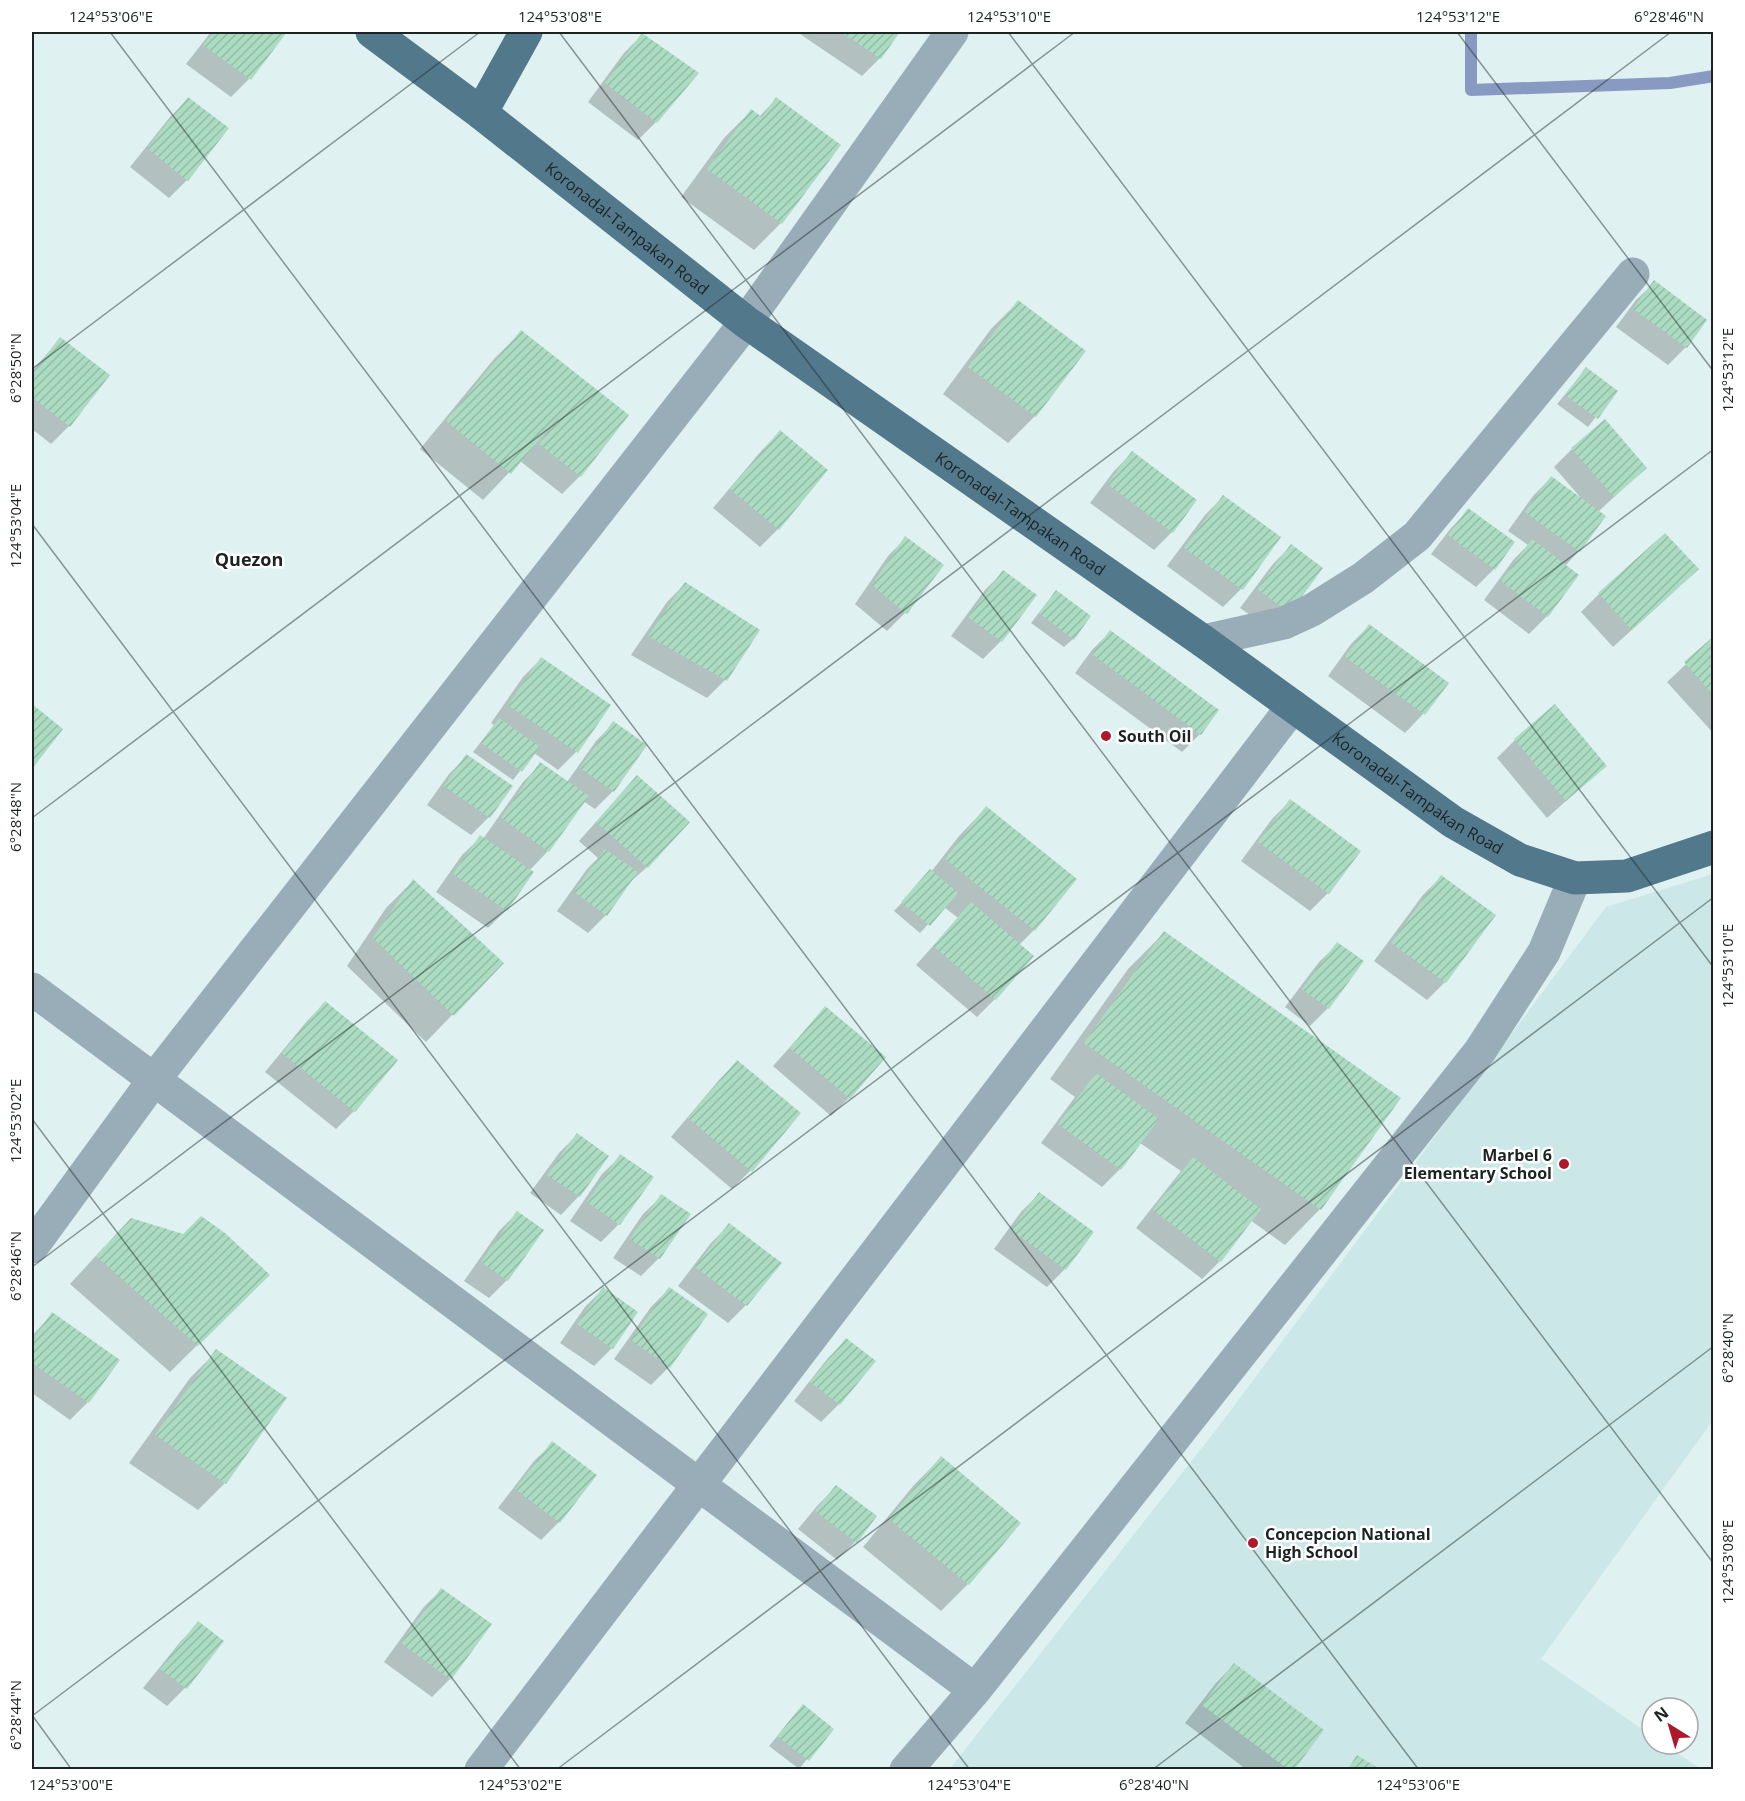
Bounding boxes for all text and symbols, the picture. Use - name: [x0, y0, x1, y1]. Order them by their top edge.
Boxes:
- text: 124°53'06"E: [69, 6, 153, 26]
- text: 124°53'08"E: [518, 6, 602, 26]
- text: 124°53'10"E: [967, 6, 1051, 26]
- text: 124°53'12"E: [1416, 6, 1500, 26]
- text: 6°28'46"N: [1634, 6, 1704, 26]
- street label: Koronadal-Tampakan Road: [541, 157, 714, 300]
- text: 124°53'12"E: [1717, 328, 1737, 412]
- text: 6°28'50"N: [5, 333, 25, 403]
- street label: Koronadal-Tampakan Road: [931, 447, 1110, 581]
- text: 124°53'04"E: [5, 484, 25, 568]
- district label: Quezon: [215, 547, 283, 571]
- place label: South Oil: [1118, 725, 1191, 747]
- street label: Koronadal-Tampakan Road: [1328, 727, 1507, 859]
- marker: South Oil: [1099, 729, 1113, 743]
- text: 6°28'48"N: [5, 782, 25, 852]
- text: 124°53'10"E: [1717, 924, 1737, 1008]
- text: 124°53'02"E: [5, 1079, 25, 1163]
- place label: Marbel 6 Elementary School: [1404, 1144, 1552, 1184]
- marker: Marbel 6 Elementary School: [1557, 1157, 1571, 1171]
- text: 6°28'46"N: [5, 1231, 25, 1301]
- text: 6°28'40"N: [1717, 1313, 1737, 1383]
- text: 124°53'08"E: [1717, 1520, 1737, 1604]
- place label: Concepcion National High School: [1265, 1523, 1431, 1563]
- marker: Concepcion National High School: [1246, 1536, 1260, 1550]
- text: 6°28'44"N: [5, 1680, 25, 1750]
- north arrow: [1640, 1696, 1700, 1756]
- text: N: [1649, 1701, 1673, 1727]
- text: 124°53'00"E: [29, 1774, 113, 1794]
- text: 124°53'02"E: [478, 1774, 562, 1794]
- text: 124°53'04"E: [927, 1774, 1011, 1794]
- text: 6°28'40"N: [1119, 1774, 1189, 1794]
- text: 124°53'06"E: [1376, 1774, 1460, 1794]

